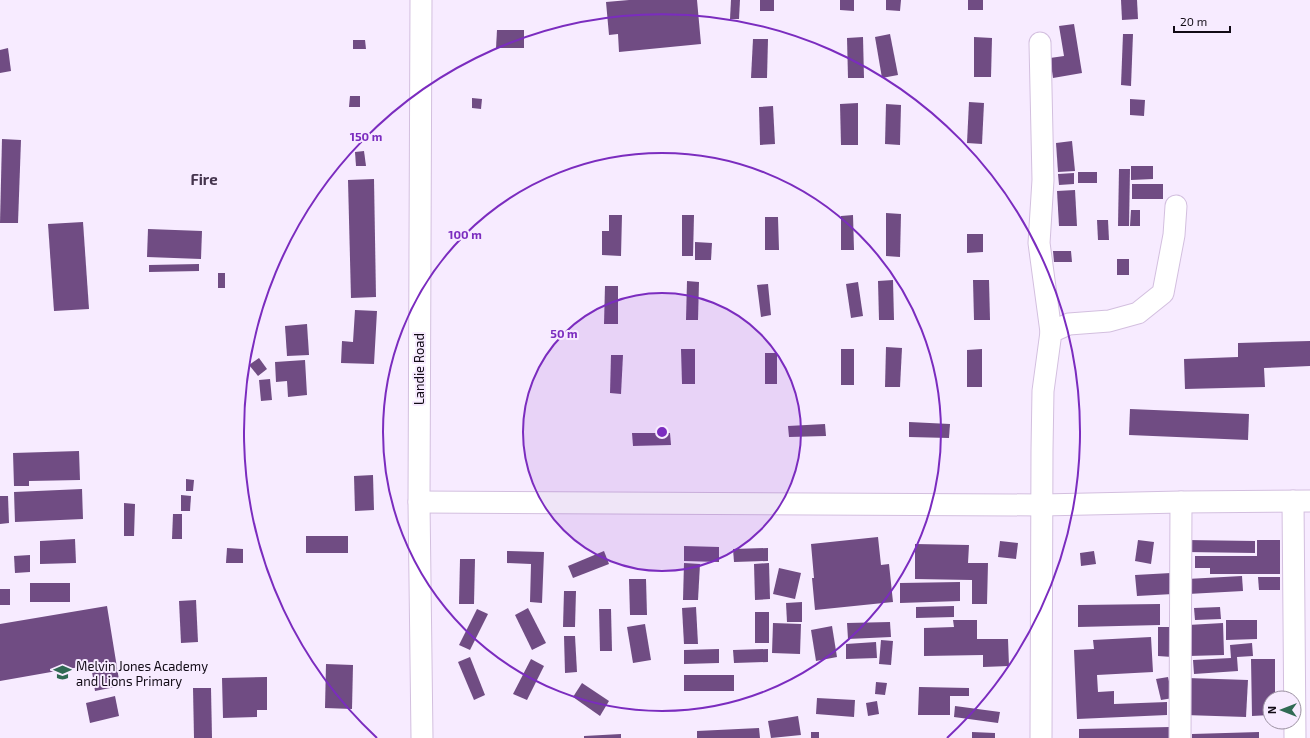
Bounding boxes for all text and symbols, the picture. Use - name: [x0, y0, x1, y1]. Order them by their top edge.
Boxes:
- scale bar: [1174, 8, 1230, 34]
- text: 20 m: [1180, 14, 1207, 28]
- text: 150 m: [350, 129, 382, 143]
- district label: Fire: [190, 170, 218, 188]
- text: 100 m: [448, 227, 482, 241]
- text: 50 m: [550, 326, 578, 340]
- street label: Landie Road: [411, 333, 427, 405]
- centre of rings: [655, 425, 669, 439]
- place label: Melvin Jones Academy and Lions Primary: [76, 658, 208, 689]
- school or university icon: Melvin Jones Academy and Lions Primary: [53, 663, 73, 683]
- north arrow: [1262, 690, 1302, 730]
- text: N: [1265, 706, 1278, 714]

